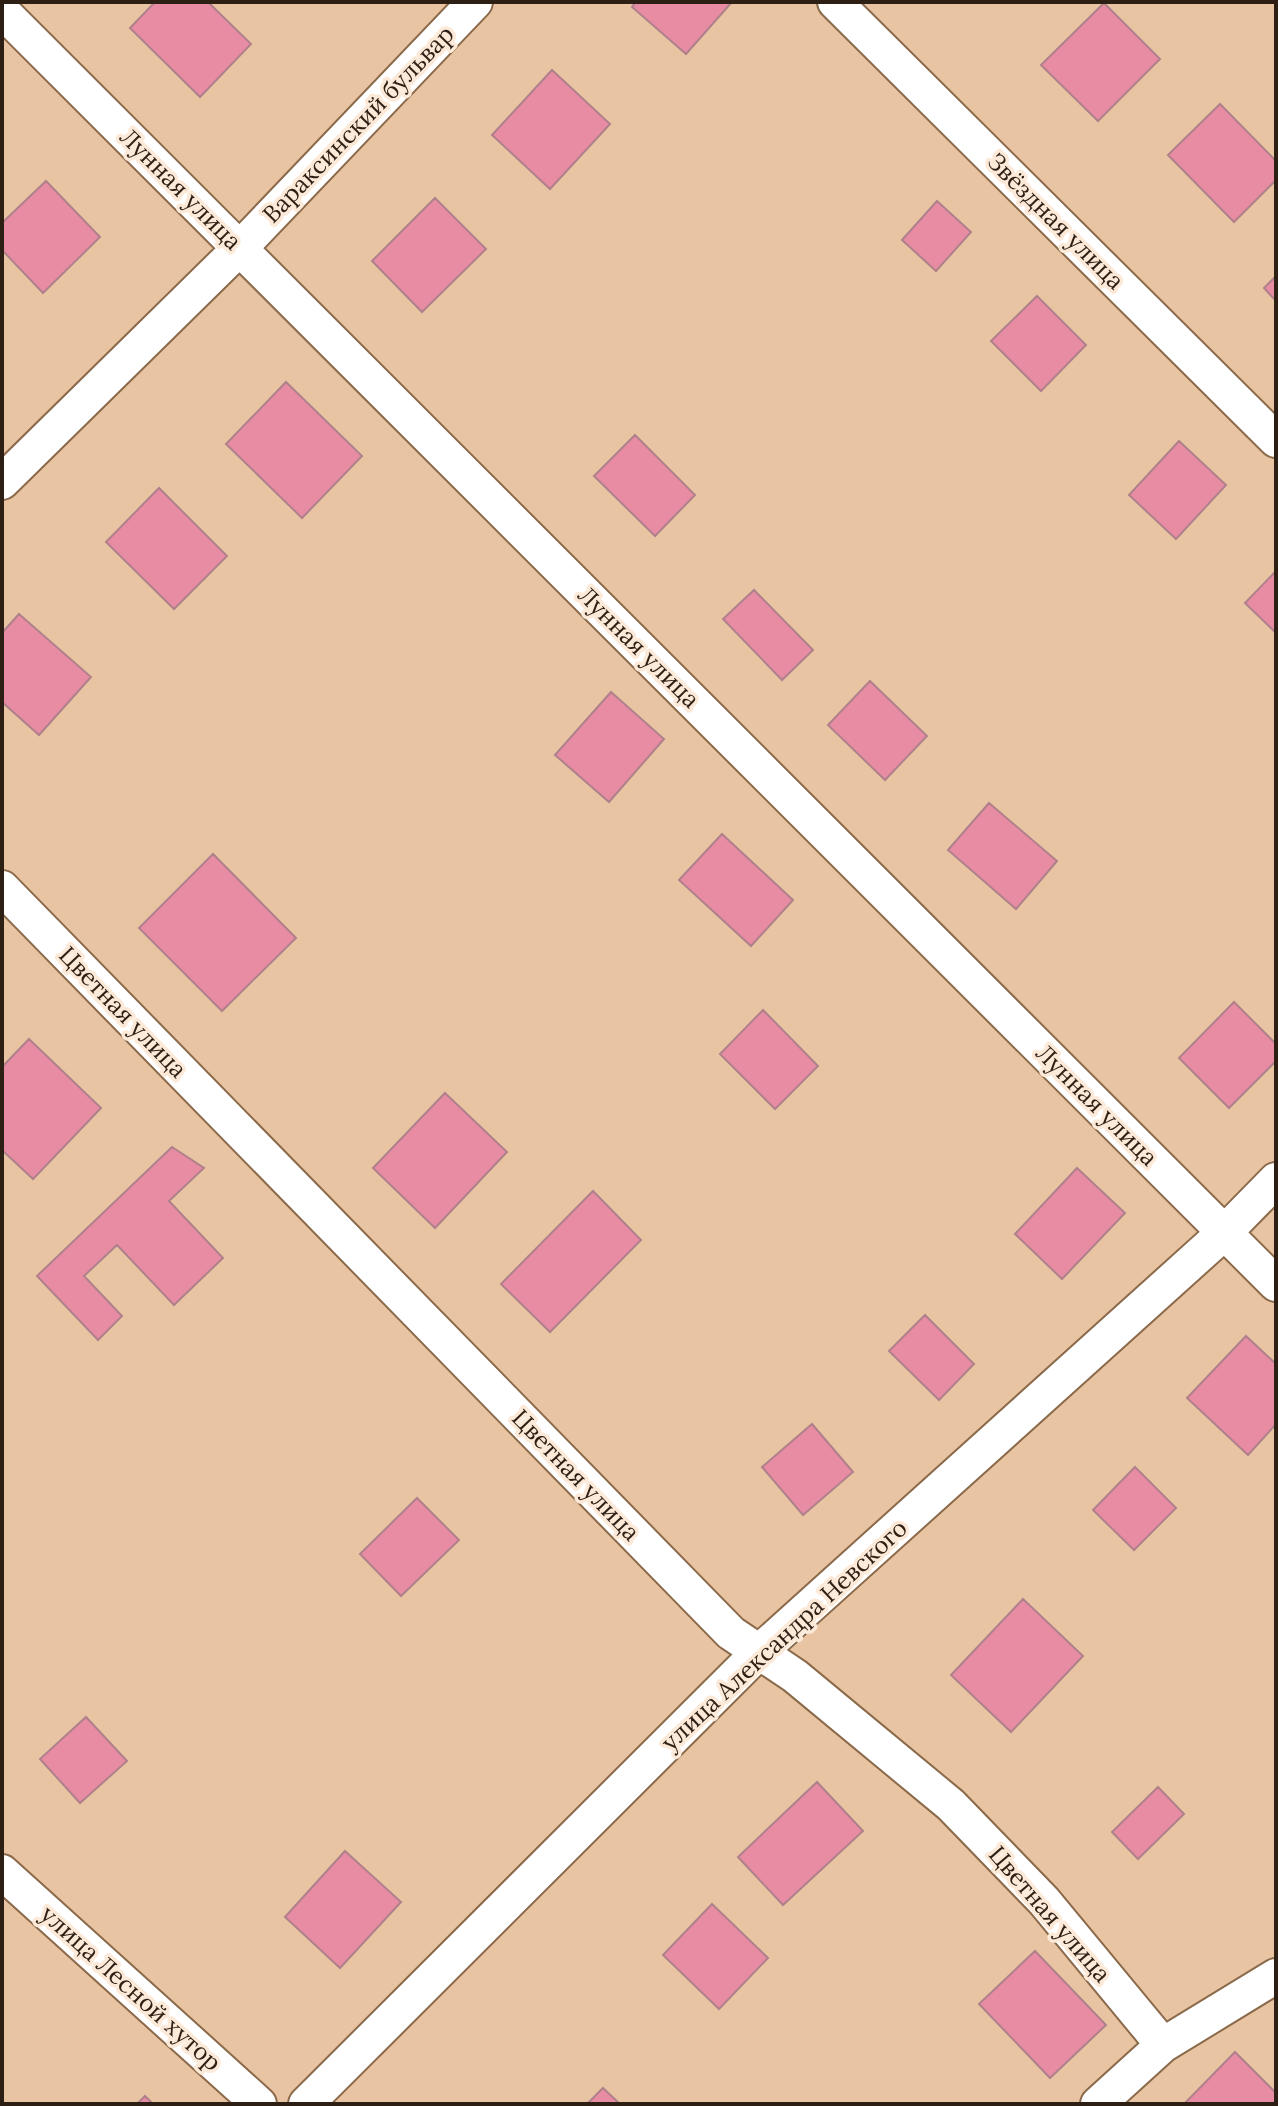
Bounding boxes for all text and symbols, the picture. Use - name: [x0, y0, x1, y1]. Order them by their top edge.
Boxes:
- street label: Вараксинский бульвар: [256, 19, 460, 229]
- street label: Лунная улица: [114, 122, 248, 256]
- street label: Звёздная улица: [981, 146, 1131, 296]
- street label: Лунная улица: [572, 580, 706, 714]
- street label: Цветная улица: [52, 940, 194, 1084]
- street label: Лунная улица: [1030, 1038, 1164, 1172]
- street label: Цветная улица: [505, 1403, 647, 1547]
- street label: улица Александра Невского: [654, 1513, 914, 1757]
- street label: Цветная улица: [982, 1839, 1118, 1989]
- street label: улица Лесной хутор: [34, 1898, 228, 2078]

